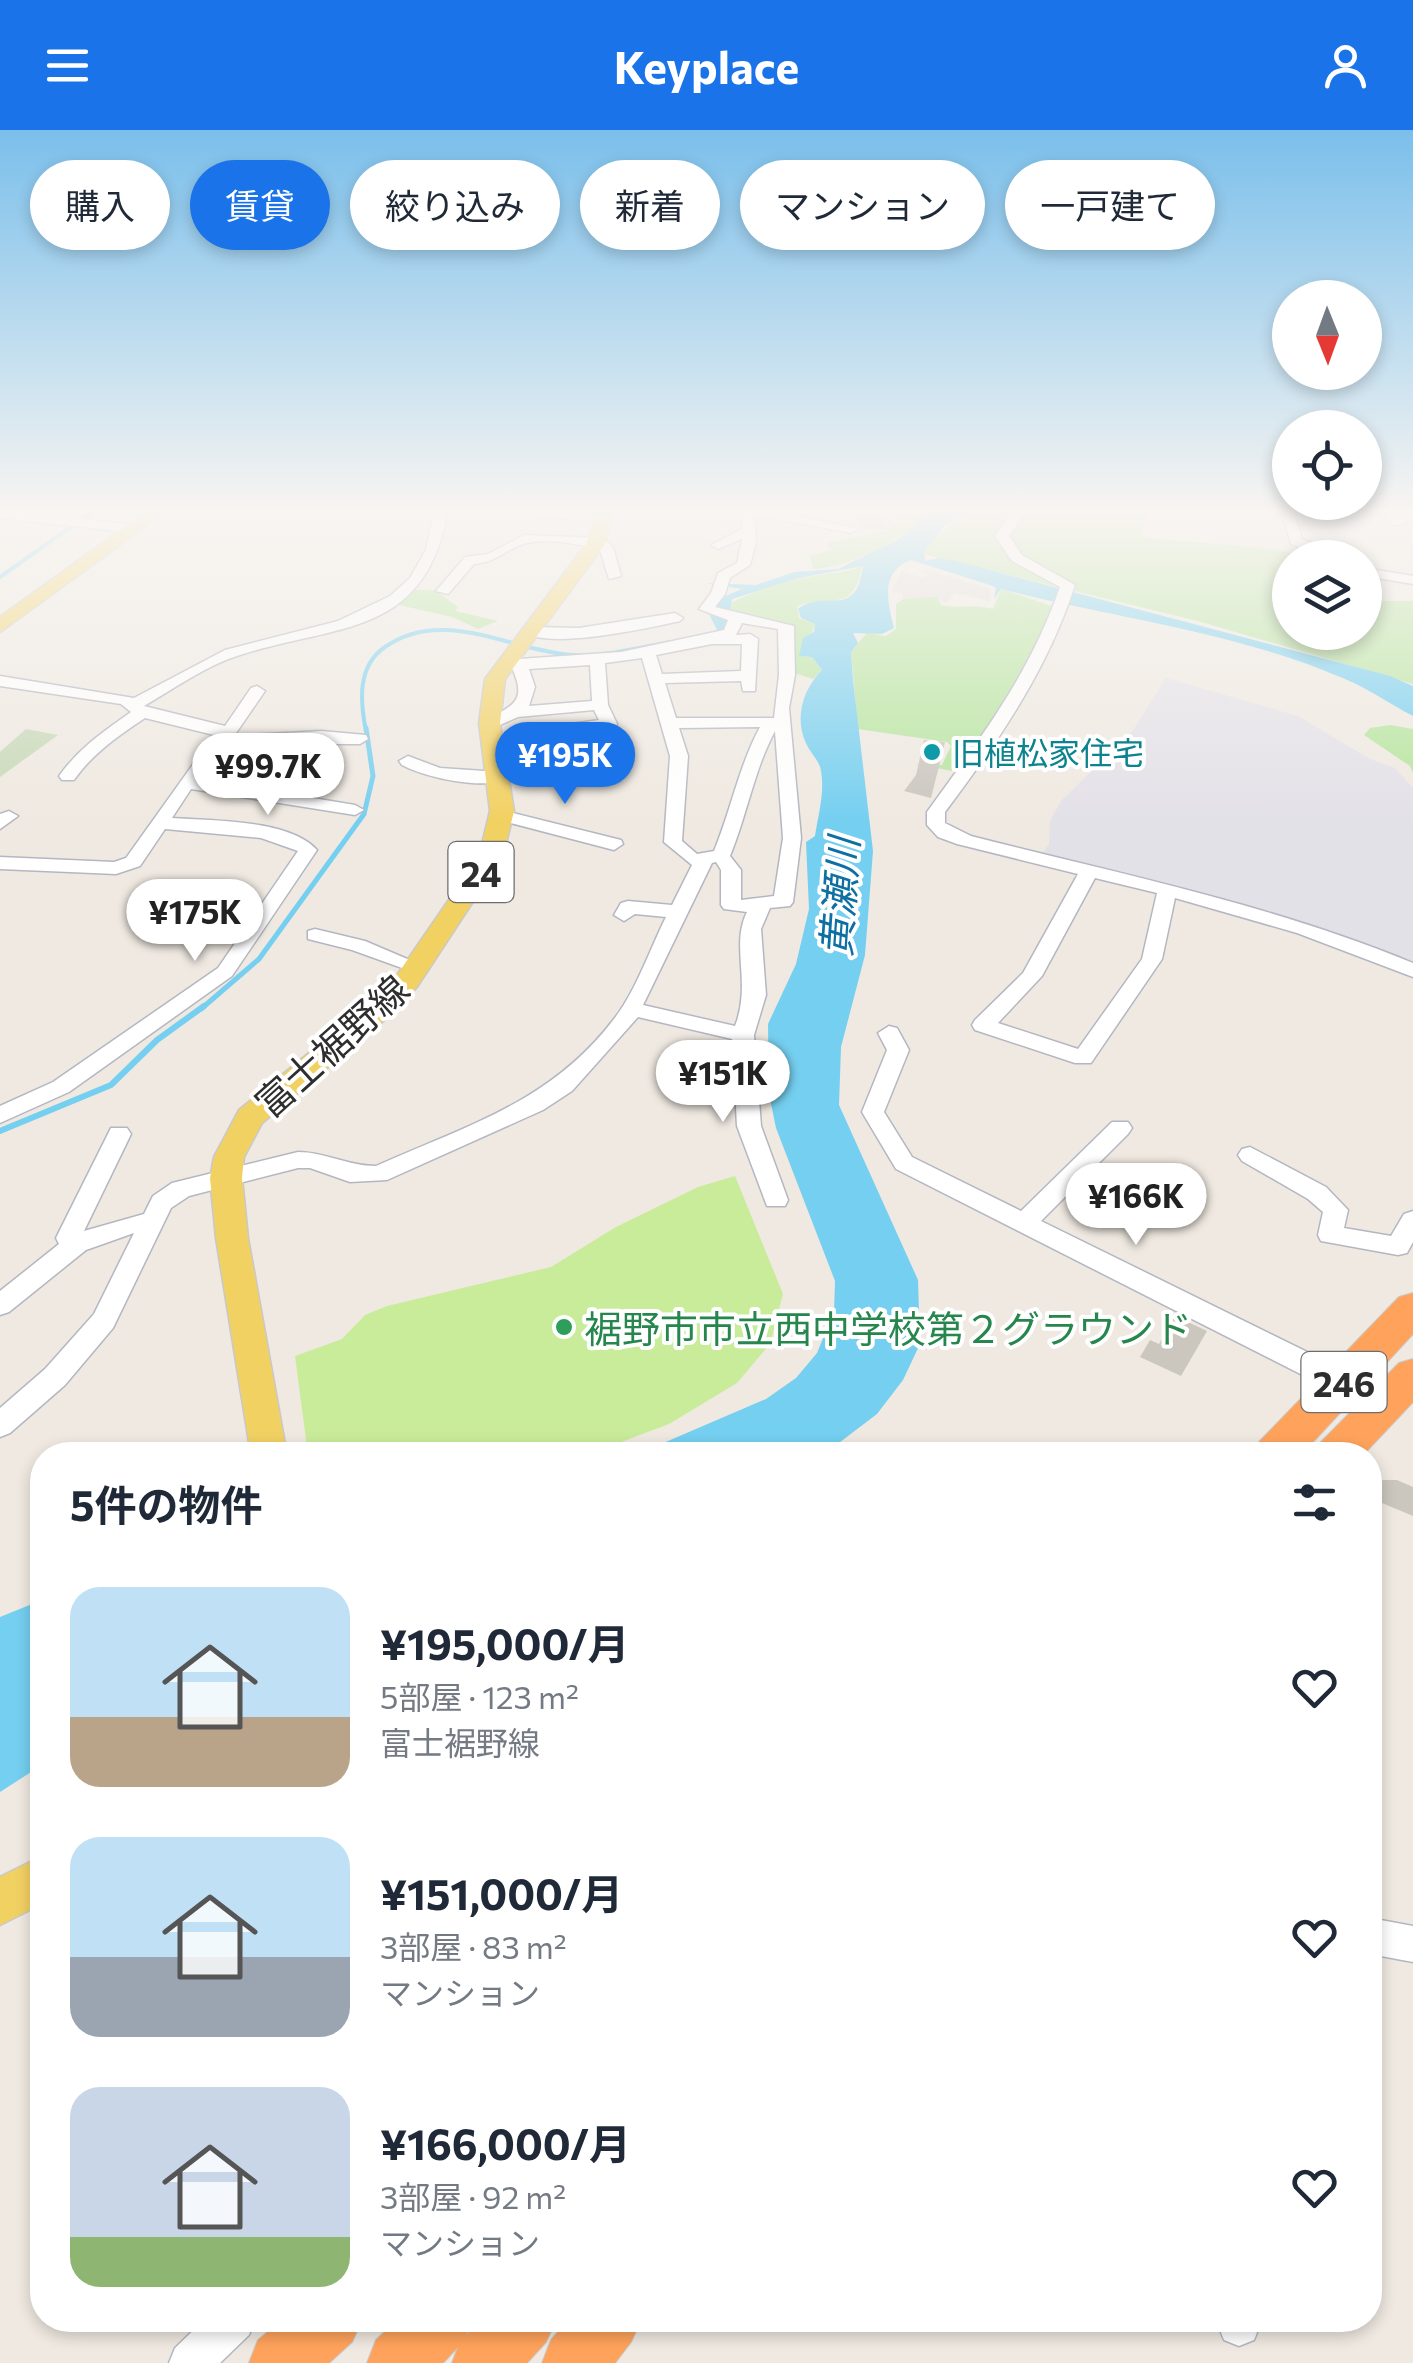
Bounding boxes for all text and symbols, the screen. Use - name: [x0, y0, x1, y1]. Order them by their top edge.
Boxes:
- icon: menu: [40, 38, 95, 93]
- text: Keyplace: [614, 38, 799, 93]
- icon: person: [1318, 38, 1373, 93]
- chip: 購入: [30, 160, 170, 250]
- chip: 賃貸: [190, 160, 330, 250]
- chip: 絞り込み: [350, 160, 560, 250]
- chip: 新着: [580, 160, 720, 250]
- chip: マンション: [740, 160, 985, 250]
- chip: 一戸建て: [1005, 160, 1215, 250]
- north arrow: [1272, 280, 1382, 390]
- map controls: [1272, 280, 1382, 650]
- button: locate: [1272, 410, 1382, 520]
- button: layers: [1272, 540, 1382, 650]
- pin: ¥195K: [495, 722, 635, 807]
- place label: 旧植松家住宅: [952, 732, 1144, 772]
- pin: ¥99.7K: [187, 733, 349, 818]
- text: ¥195K: [517, 734, 613, 774]
- marker: 旧植松家住宅: [921, 741, 943, 763]
- text: ¥99.7K: [214, 745, 322, 785]
- water label: 黄瀬川: [809, 831, 867, 959]
- road number: 24: [448, 842, 514, 902]
- pin: ¥175K: [125, 879, 265, 964]
- text: ¥175K: [148, 891, 242, 931]
- street label: 富士裾野線: [245, 964, 417, 1126]
- pin: ¥151K: [653, 1040, 793, 1125]
- text: ¥151K: [678, 1052, 768, 1092]
- pin: ¥166K: [1066, 1163, 1206, 1248]
- text: ¥166K: [1088, 1175, 1184, 1215]
- place label: 裾野市市立西中学校第２グラウンド: [584, 1304, 1192, 1351]
- marker: 裾野市市立西中学校第２グラウンド: [553, 1316, 575, 1338]
- road number: 246: [1302, 1352, 1386, 1412]
- icon: filters: [1287, 1475, 1342, 1530]
- text: 5件の物件: [70, 1478, 263, 1530]
- text: ¥195,000/月: [380, 1617, 630, 1669]
- icon: home: [150, 1627, 270, 1747]
- icon: heart: [1287, 1660, 1342, 1715]
- text: 5部屋 · 123 m²: [380, 1676, 579, 1716]
- text: 富士裾野線: [380, 1722, 540, 1762]
- text: ¥151,000/月: [380, 1867, 623, 1919]
- icon: home: [150, 1877, 270, 1997]
- icon: heart: [1287, 1910, 1342, 1965]
- text: 3部屋 · 83 m²: [380, 1926, 567, 1966]
- text: マンション: [380, 1972, 540, 2012]
- text: ¥166,000/月: [380, 2117, 631, 2169]
- icon: home: [150, 2127, 270, 2247]
- icon: heart: [1287, 2160, 1342, 2215]
- text: 3部屋 · 92 m²: [380, 2176, 566, 2216]
- text: マンション: [380, 2222, 540, 2262]

